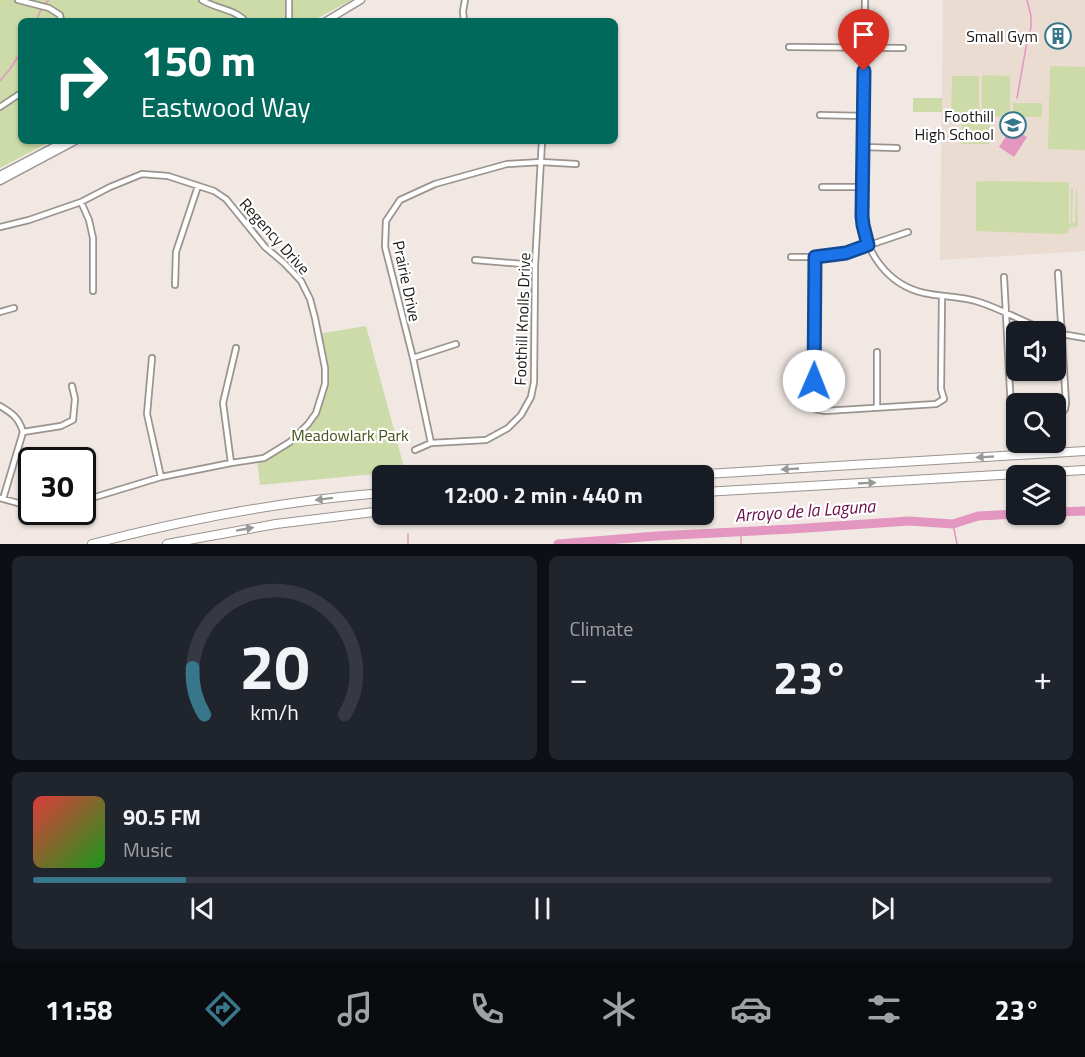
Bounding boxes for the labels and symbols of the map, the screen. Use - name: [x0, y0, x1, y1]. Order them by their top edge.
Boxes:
- pin: [838, 9, 889, 71]
- building icon: Small Gym: [1043, 21, 1073, 51]
- place label: Small Gym: [966, 24, 1038, 48]
- place label: Foothill High School: [915, 104, 994, 146]
- school or university icon: Foothill High School: [998, 110, 1028, 140]
- street label: Regency Drive: [234, 192, 316, 280]
- street label: Prairie Drive: [387, 238, 427, 324]
- street label: Foothill Knolls Drive: [508, 252, 536, 386]
- position arrow: [782, 349, 846, 413]
- park label: Meadowlark Park: [291, 423, 409, 447]
- speed limit sign: 30: [18, 447, 96, 525]
- one-way arrow: [975, 453, 994, 462]
- one-way arrow: [780, 464, 799, 473]
- one-way arrow: [857, 478, 876, 487]
- water label: Arroyo de la Laguna: [734, 492, 877, 529]
- one-way arrow: [315, 494, 334, 504]
- one-way arrow: [235, 524, 254, 533]

